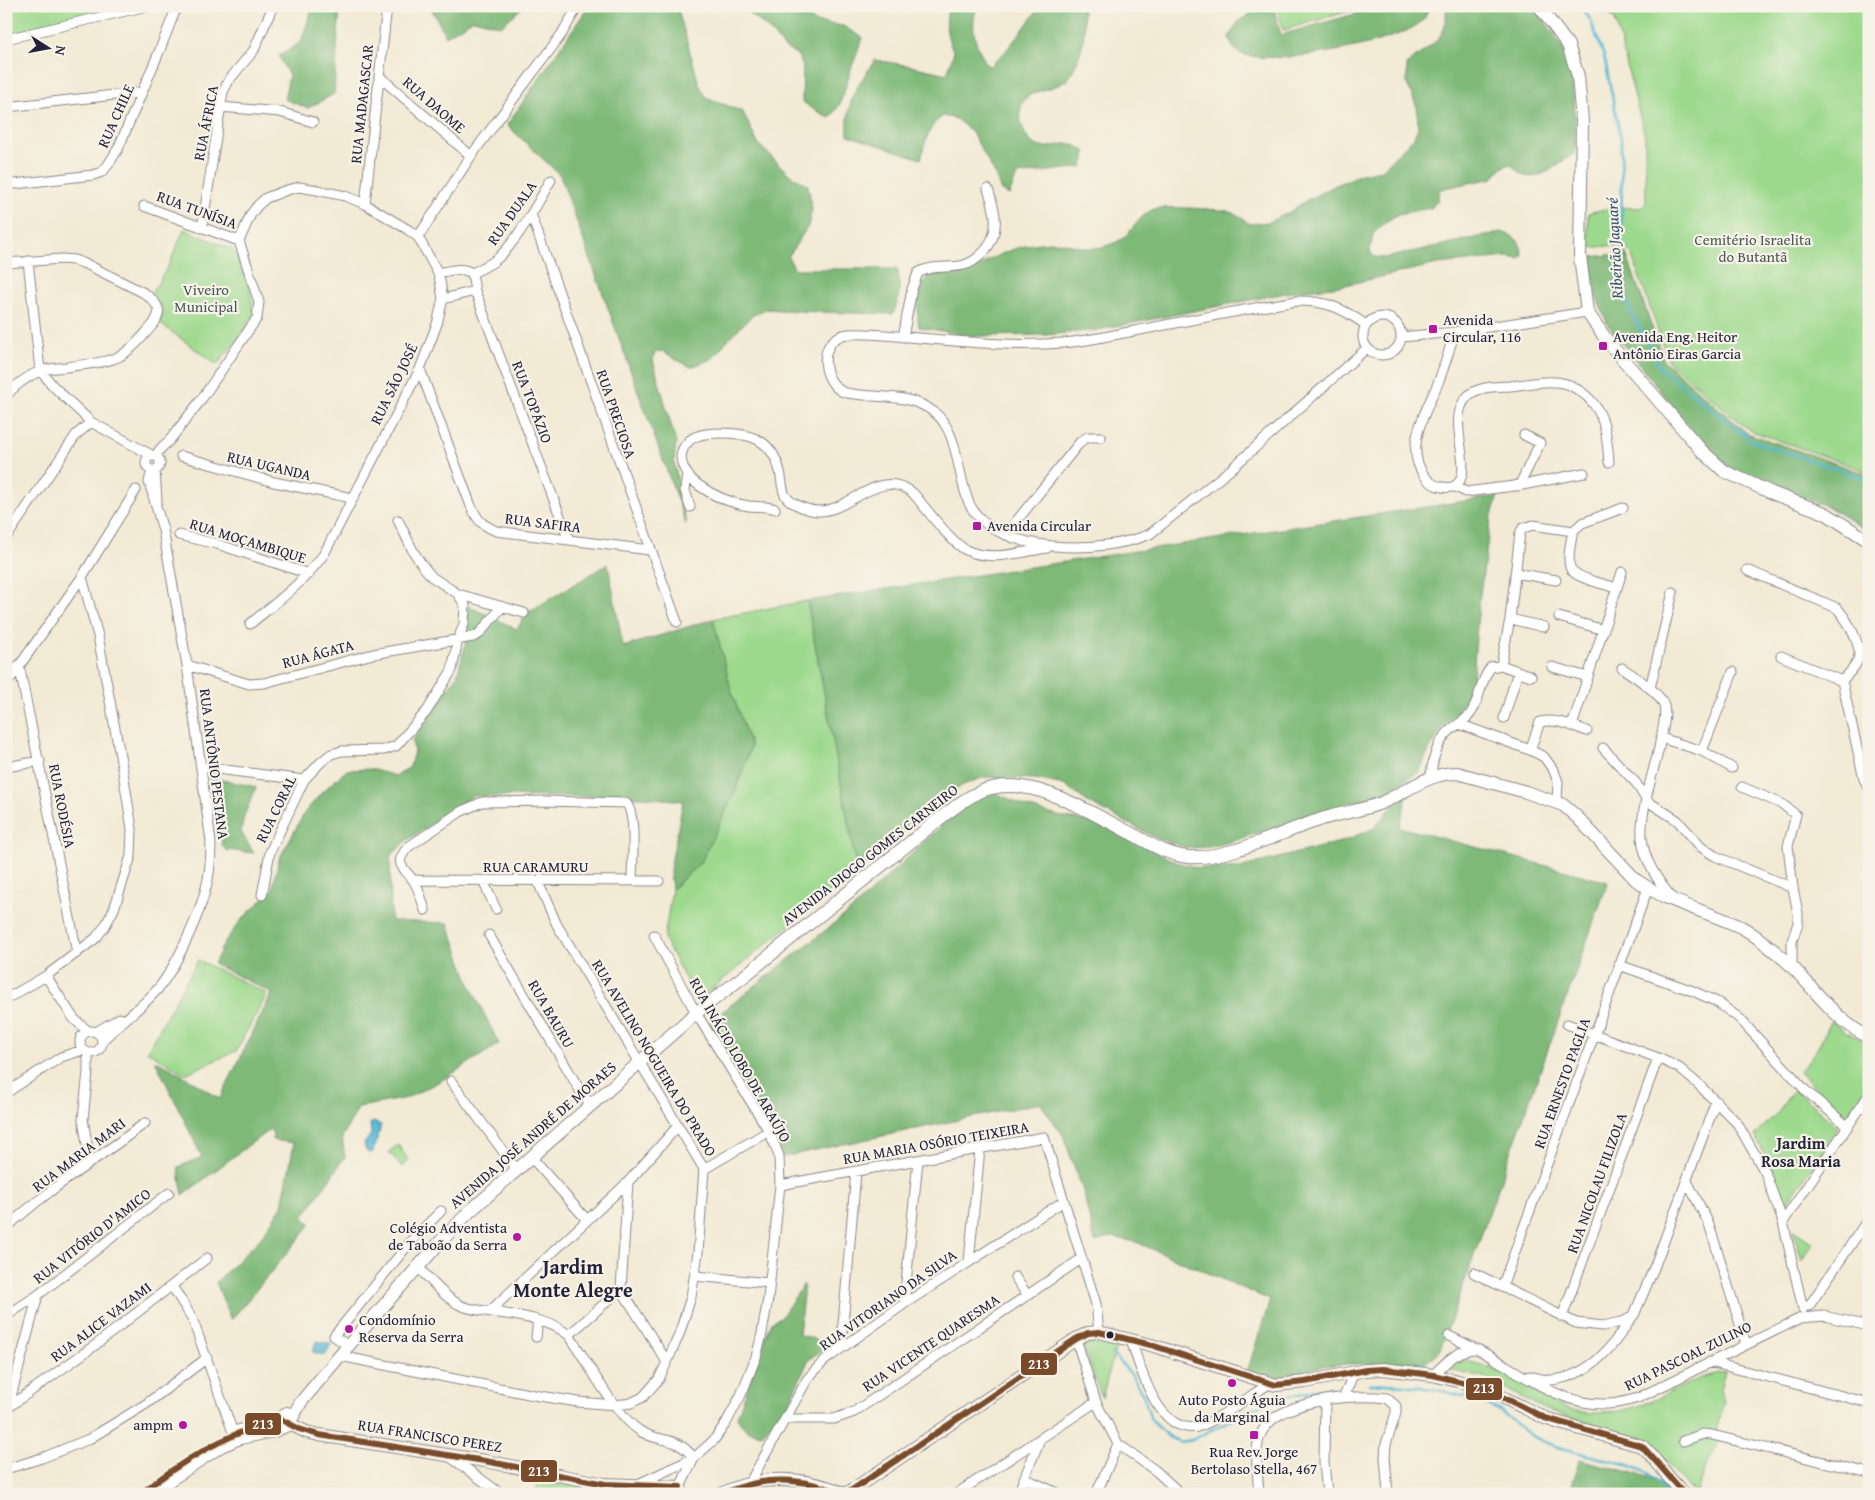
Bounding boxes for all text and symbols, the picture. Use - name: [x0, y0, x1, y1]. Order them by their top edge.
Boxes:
- north arrow: [22, 22, 72, 72]
- street label: RUA MADAGASCAR: [345, 43, 378, 165]
- text: N: [50, 44, 71, 58]
- street label: RUA DAOME: [398, 72, 470, 138]
- street label: RUA CHILE: [92, 80, 139, 151]
- street label: RUA ÁFRICA: [188, 83, 223, 163]
- street label: RUA DUALA: [482, 176, 541, 249]
- street label: RUA TUNÍSIA: [154, 185, 240, 234]
- water label: Ribeirão Jaguaré: [1599, 196, 1629, 300]
- park label: Cemitério Israelita do Butantã: [1695, 229, 1811, 267]
- park label: Viveiro Municipal: [174, 279, 238, 317]
- place label: Avenida Circular, 116: [1443, 309, 1521, 347]
- marker: Avenida Circular, 116: [1427, 323, 1439, 335]
- place label: Avenida Eng. Heitor Antônio Eiras Garcia: [1613, 326, 1741, 364]
- street label: RUA SÃO JOSÉ: [365, 339, 422, 428]
- marker: Avenida Eng. Heitor Antônio Eiras Garcia: [1597, 340, 1609, 352]
- street label: RUA TOPÁZIO: [507, 358, 558, 446]
- street label: RUA PRECIOSA: [591, 367, 642, 461]
- street label: RUA UGANDA: [225, 446, 313, 485]
- street label: RUA SAFIRA: [504, 507, 582, 538]
- street label: RUA MOÇAMBIQUE: [187, 513, 309, 568]
- place label: Avenida Circular: [987, 515, 1091, 536]
- marker: Avenida Circular: [971, 520, 983, 532]
- street label: RUA ÁGATA: [280, 634, 356, 673]
- street label: RUA ANTÔNIO PESTANA: [195, 687, 234, 841]
- street label: RUA RODÉSIA: [44, 762, 81, 850]
- street label: RUA CORAL: [250, 771, 301, 846]
- street label: AVENIDA DIOGO GOMES CARNEIRO: [777, 779, 962, 930]
- street label: RUA CARAMURU: [483, 856, 589, 877]
- street label: RUA AVELINO NOGUEIRA DO PRADO: [587, 955, 722, 1160]
- street label: RUA INÁCIO LOBO DE ARAÚJO: [685, 974, 796, 1146]
- street label: RUA BAURU: [523, 976, 579, 1052]
- street label: RUA ERNESTO PAGLIA: [1528, 1014, 1595, 1151]
- street label: AVENIDA JOSÉ ANDRÉ DE MORAES: [445, 1056, 620, 1213]
- street label: RUA NICOLAU FILIZOLA: [1561, 1110, 1632, 1256]
- street label: RUA MARIA MARI: [28, 1113, 130, 1197]
- street label: RUA MARIA OSÓRIO TEIXEIRA: [841, 1116, 1030, 1169]
- district label: Jardim Rosa Maria: [1761, 1131, 1842, 1173]
- street label: RUA VITÓRIO D'AMICO: [28, 1183, 155, 1288]
- place label: Colégio Adventista de Taboão da Serra: [388, 1217, 507, 1255]
- marker: Colégio Adventista de Taboão da Serra: [511, 1231, 523, 1243]
- street label: RUA VITORIANO DA SILVA: [815, 1244, 961, 1355]
- district label: Jardim Monte Alegre: [513, 1252, 633, 1304]
- street label: RUA ALICE VAZAMI: [46, 1277, 156, 1367]
- street label: RUA VICENTE QUARESMA: [858, 1289, 1004, 1397]
- place label: Condomínio Reserva da Serra: [359, 1309, 463, 1347]
- street label: RUA PASCOAL ZULINO: [1621, 1316, 1755, 1395]
- marker: Condomínio Reserva da Serra: [343, 1323, 355, 1335]
- unlabelled marker: [1105, 1330, 1115, 1340]
- line badge: 213: [1020, 1352, 1058, 1376]
- text: 213: [1028, 1354, 1050, 1374]
- marker: Auto Posto Águia da Marginal: [1226, 1377, 1238, 1389]
- line badge: 213: [1465, 1377, 1503, 1401]
- text: 213: [1473, 1378, 1495, 1398]
- place label: Auto Posto Águia da Marginal: [1178, 1389, 1286, 1427]
- line badge: 213: [244, 1412, 282, 1436]
- place label: ampm: [133, 1414, 174, 1435]
- text: 213: [252, 1414, 274, 1434]
- street label: RUA FRANCISCO PEREZ: [357, 1414, 504, 1457]
- marker: ampm: [177, 1419, 189, 1431]
- marker: Rua Rev. Jorge Bertolaso Stella, 467: [1248, 1429, 1260, 1441]
- place label: Rua Rev. Jorge Bertolaso Stella, 467: [1191, 1441, 1317, 1479]
- line badge: 213: [520, 1459, 558, 1483]
- text: 213: [528, 1461, 550, 1481]

